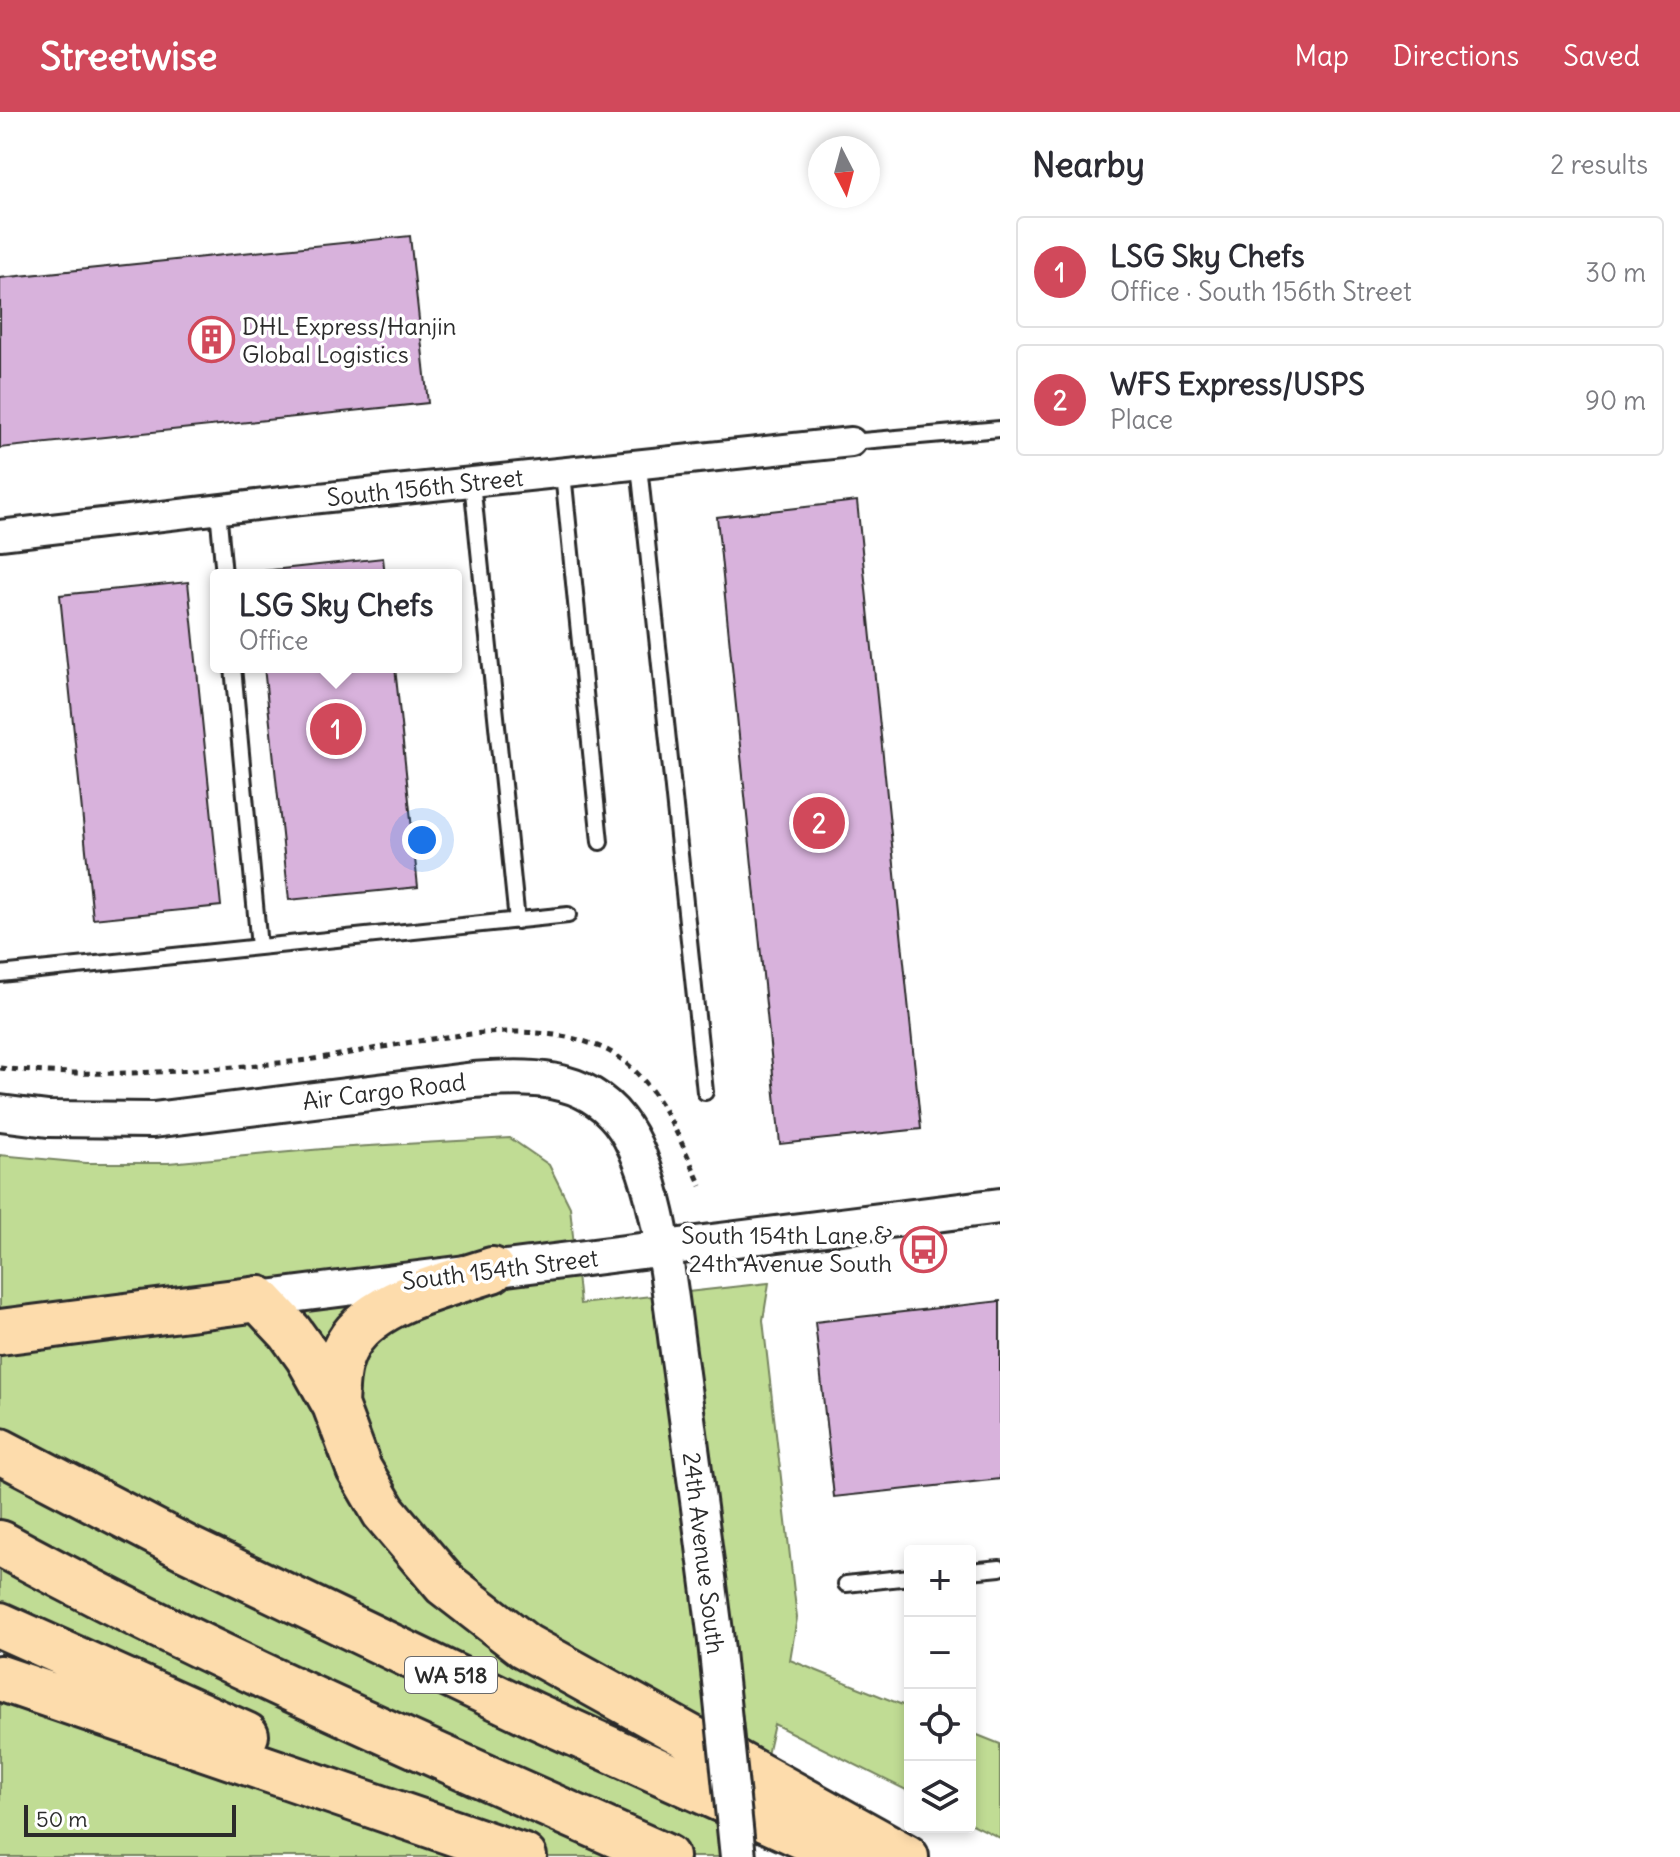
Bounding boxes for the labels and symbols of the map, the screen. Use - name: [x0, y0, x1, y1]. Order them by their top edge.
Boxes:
- north arrow: [808, 136, 880, 208]
- place label: DHL Express/Hanjin Global Logistics: [242, 311, 457, 369]
- building icon: DHL Express/Hanjin Global Logistics: [187, 316, 235, 364]
- street label: South 156th Street: [325, 462, 525, 512]
- pin: 1: [310, 699, 362, 759]
- pin: 2: [793, 793, 845, 853]
- your location: [402, 820, 442, 860]
- street label: Air Cargo Road: [301, 1066, 467, 1116]
- place label: South 154th Lane & 24th Avenue South: [681, 1220, 892, 1278]
- bus stop icon: South 154th Lane & 24th Avenue South: [899, 1225, 947, 1273]
- street label: South 154th Street: [400, 1242, 600, 1296]
- street label: 24th Avenue South: [677, 1450, 731, 1656]
- road number: WA 518: [405, 1657, 497, 1693]
- scale bar: [24, 1801, 236, 1837]

